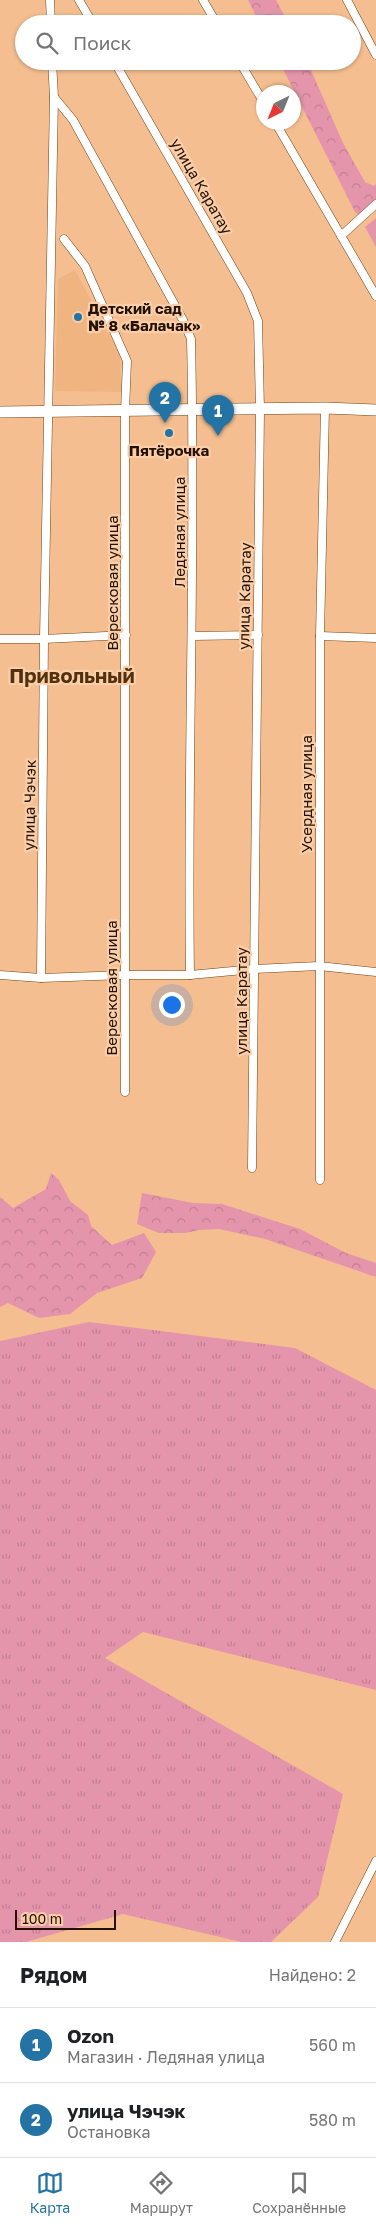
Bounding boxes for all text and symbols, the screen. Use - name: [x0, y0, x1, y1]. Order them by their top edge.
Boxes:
- search box: [15, 15, 361, 70]
- icon: search: [33, 29, 61, 57]
- text: Поиск: [73, 31, 132, 54]
- north arrow: [256, 85, 301, 130]
- street label: улица Каратау: [167, 135, 237, 238]
- place label: Детский сад № 8 «Балачак»: [88, 299, 200, 334]
- marker: Детский сад № 8 «Балачак»: [72, 311, 84, 323]
- pin: 2: [149, 382, 181, 423]
- pin: 1: [202, 395, 234, 436]
- marker: Пятёрочка: [163, 427, 175, 439]
- place label: Пятёрочка: [129, 441, 210, 459]
- street label: Ледяная улица: [170, 477, 188, 587]
- street label: Вересковая улица: [103, 515, 121, 651]
- street label: улица Каратау: [234, 541, 254, 650]
- district label: Привольный: [9, 663, 135, 687]
- street label: Усердная улица: [297, 735, 315, 853]
- street label: улица Чэчэк: [19, 759, 39, 851]
- street label: Вересковая улица: [102, 920, 120, 1056]
- street label: улица Каратау: [232, 947, 250, 1055]
- your location: [159, 992, 185, 1018]
- scale bar: [15, 1907, 116, 1930]
- text: 100 m: [22, 1910, 62, 1927]
- text: Рядом: [20, 1962, 87, 1988]
- text: Найдено: 2: [269, 1965, 356, 1985]
- text: Ozon: [67, 2024, 114, 2047]
- text: 1: [32, 2035, 40, 2055]
- text: 560 m: [309, 2035, 356, 2055]
- text: Магазин · Ледяная улица: [67, 2047, 265, 2067]
- text: улица Чэчэк: [67, 2099, 186, 2122]
- text: 2: [31, 2110, 41, 2130]
- text: 580 m: [309, 2110, 356, 2130]
- text: Остановка: [67, 2122, 151, 2142]
- tab: Карта: [30, 2169, 70, 2216]
- tab: Маршрут: [130, 2169, 193, 2216]
- tab: Сохранённые: [252, 2169, 346, 2216]

